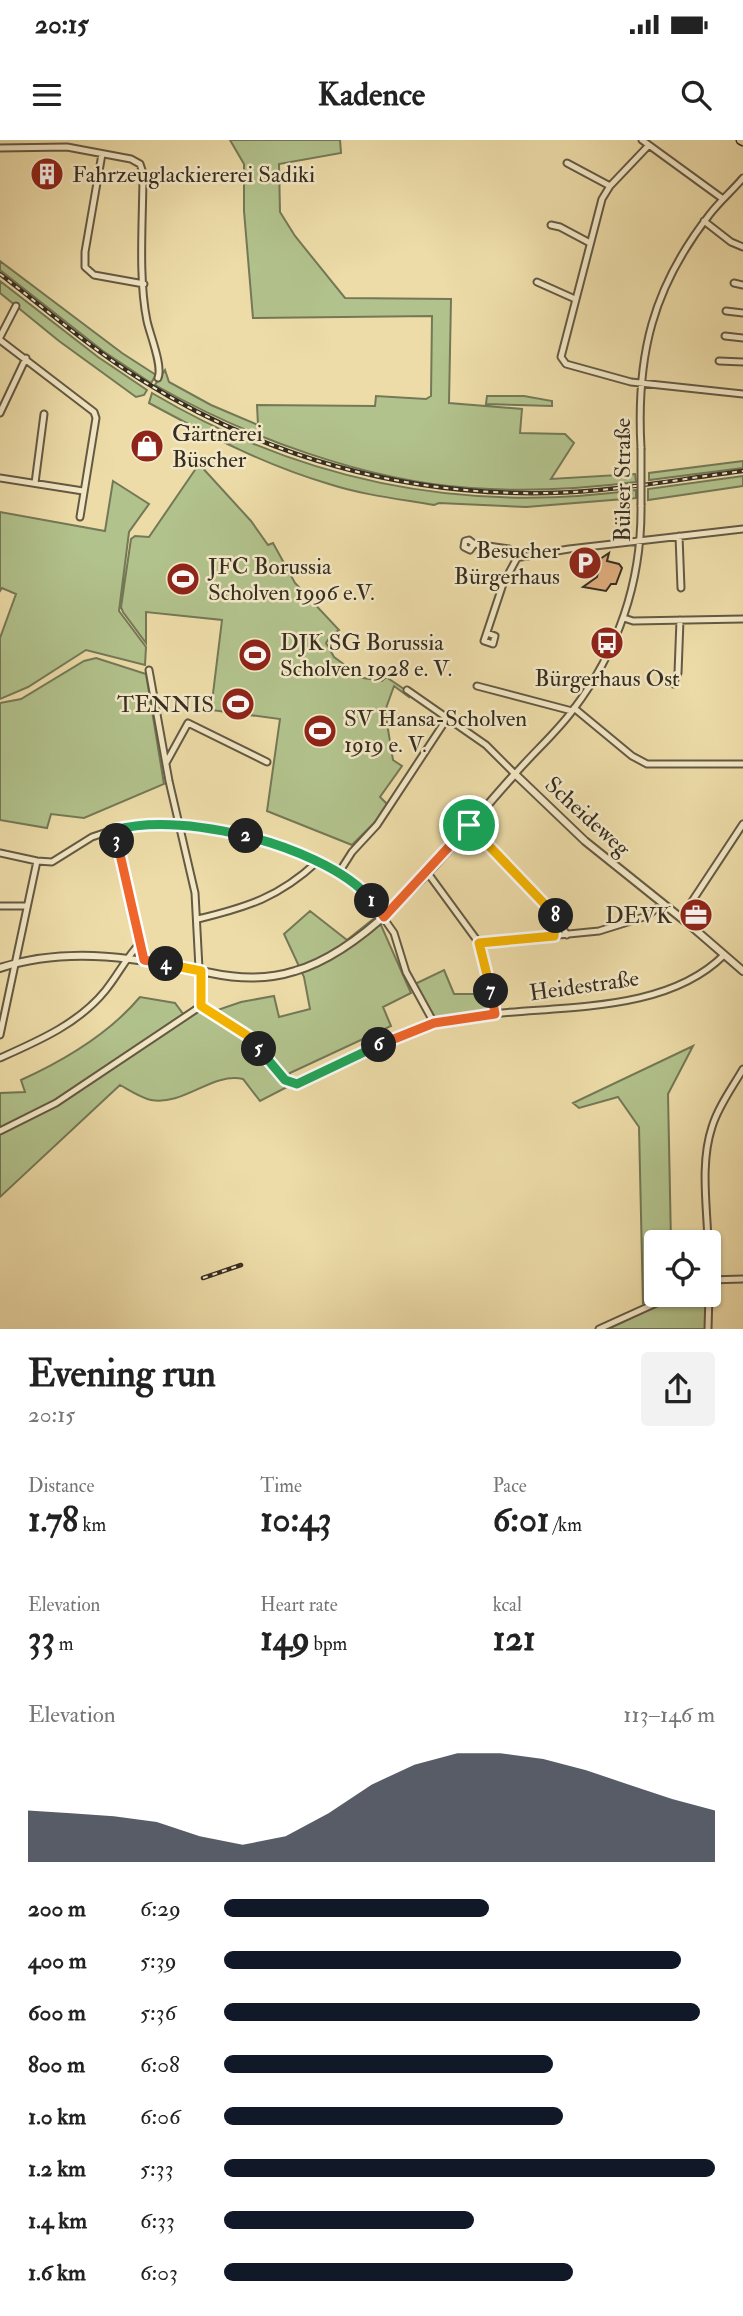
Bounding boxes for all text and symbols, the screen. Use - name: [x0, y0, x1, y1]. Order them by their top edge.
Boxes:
- text: 20:15: [35, 9, 89, 41]
- text: Kadence: [318, 75, 425, 115]
- icon: menu: [28, 76, 66, 114]
- icon: search: [677, 76, 715, 114]
- building icon: Fahrzeuglackiererei Sadiki: [28, 155, 66, 193]
- place label: Fahrzeuglackiererei Sadiki: [72, 160, 315, 189]
- street label: Bülser Straße: [608, 418, 637, 542]
- place label: Gärtnerei Büscher: [172, 419, 263, 474]
- shop icon: Gärtnerei Büscher: [128, 427, 166, 465]
- place label: Besucher Bürgerhaus: [454, 536, 560, 591]
- parking icon: Besucher Bürgerhaus: [566, 544, 604, 582]
- place label: JFC Borussia Scholven 1996 e.V.: [207, 552, 375, 607]
- sports icon: JFC Borussia Scholven 1996 e.V.: [164, 560, 202, 598]
- bus stop icon: Bürgerhaus Ost: [588, 624, 626, 662]
- place label: DJK SG Borussia Scholven 1928 e. V.: [280, 628, 452, 683]
- sports icon: DJK SG Borussia Scholven 1928 e. V.: [236, 636, 274, 674]
- place label: Bürgerhaus Ost: [534, 664, 680, 693]
- sports icon: TENNIS: [219, 685, 257, 723]
- place label: TENNIS: [117, 690, 214, 719]
- place label: SV Hansa-Scholven 1919 e. V.: [344, 704, 527, 759]
- sports icon: SV Hansa-Scholven 1919 e. V.: [301, 712, 339, 750]
- street label: Scheideweg: [539, 770, 637, 863]
- pin: [439, 795, 499, 855]
- icon: arrive: [450, 806, 488, 844]
- pin: 2: [229, 818, 264, 854]
- text: 2: [241, 823, 250, 847]
- pin: 3: [100, 824, 134, 858]
- text: 3: [113, 828, 120, 852]
- pin: 1: [354, 884, 390, 918]
- text: 1: [368, 888, 375, 912]
- office icon: DEVK: [677, 896, 715, 934]
- pin: 8: [538, 898, 574, 934]
- place label: DEVK: [605, 901, 673, 930]
- text: 8: [551, 903, 560, 927]
- pin: 4: [148, 946, 184, 982]
- text: 4: [160, 951, 171, 975]
- street label: Heidestraße: [527, 963, 641, 1008]
- pin: 7: [474, 974, 508, 1008]
- text: 7: [486, 978, 495, 1002]
- pin: 6: [362, 1028, 396, 1062]
- pin: 5: [242, 1032, 276, 1066]
- text: 6: [374, 1032, 383, 1056]
- text: 5: [254, 1036, 263, 1060]
- map controls: [644, 1230, 721, 1307]
- button: locate: [644, 1230, 721, 1307]
- text: Evening run: [28, 1350, 216, 1398]
- button: share: [641, 1352, 715, 1426]
- text: 20:15: [28, 1400, 75, 1429]
- text: Distance: [28, 1474, 94, 1498]
- text: Time: [260, 1474, 302, 1498]
- text: Pace: [493, 1474, 527, 1498]
- text: 1.78: [28, 1498, 78, 1542]
- text: 10:43: [260, 1498, 332, 1542]
- text: 6:01: [493, 1498, 549, 1542]
- text: km: [78, 1513, 106, 1537]
- text: /km: [549, 1513, 582, 1537]
- text: Elevation: [28, 1593, 100, 1617]
- text: Heart rate: [260, 1593, 338, 1617]
- text: kcal: [493, 1593, 522, 1617]
- text: 33: [28, 1617, 55, 1661]
- text: 149: [260, 1617, 310, 1661]
- text: 121: [493, 1617, 535, 1661]
- text: m: [55, 1632, 74, 1656]
- text: bpm: [310, 1632, 347, 1656]
- text: Elevation: [28, 1700, 116, 1729]
- text: 113–146 m: [623, 1700, 715, 1729]
- text: 200 m: [28, 1894, 86, 1923]
- text: 6:29: [140, 1894, 181, 1923]
- text: 400 m: [28, 1946, 87, 1975]
- text: 5:39: [140, 1946, 176, 1975]
- text: 600 m: [28, 1998, 86, 2027]
- text: 5:36: [140, 1998, 176, 2027]
- text: 800 m: [28, 2050, 85, 2079]
- text: 6:08: [140, 2050, 180, 2079]
- text: 1.0 km: [28, 2102, 86, 2131]
- text: 6:06: [140, 2102, 181, 2131]
- text: 1.2 km: [28, 2154, 86, 2183]
- text: 5:33: [140, 2154, 173, 2183]
- text: 1.4 km: [28, 2206, 87, 2235]
- text: 6:33: [140, 2206, 175, 2235]
- text: 1.6 km: [28, 2258, 86, 2287]
- text: 6:03: [140, 2258, 178, 2287]

